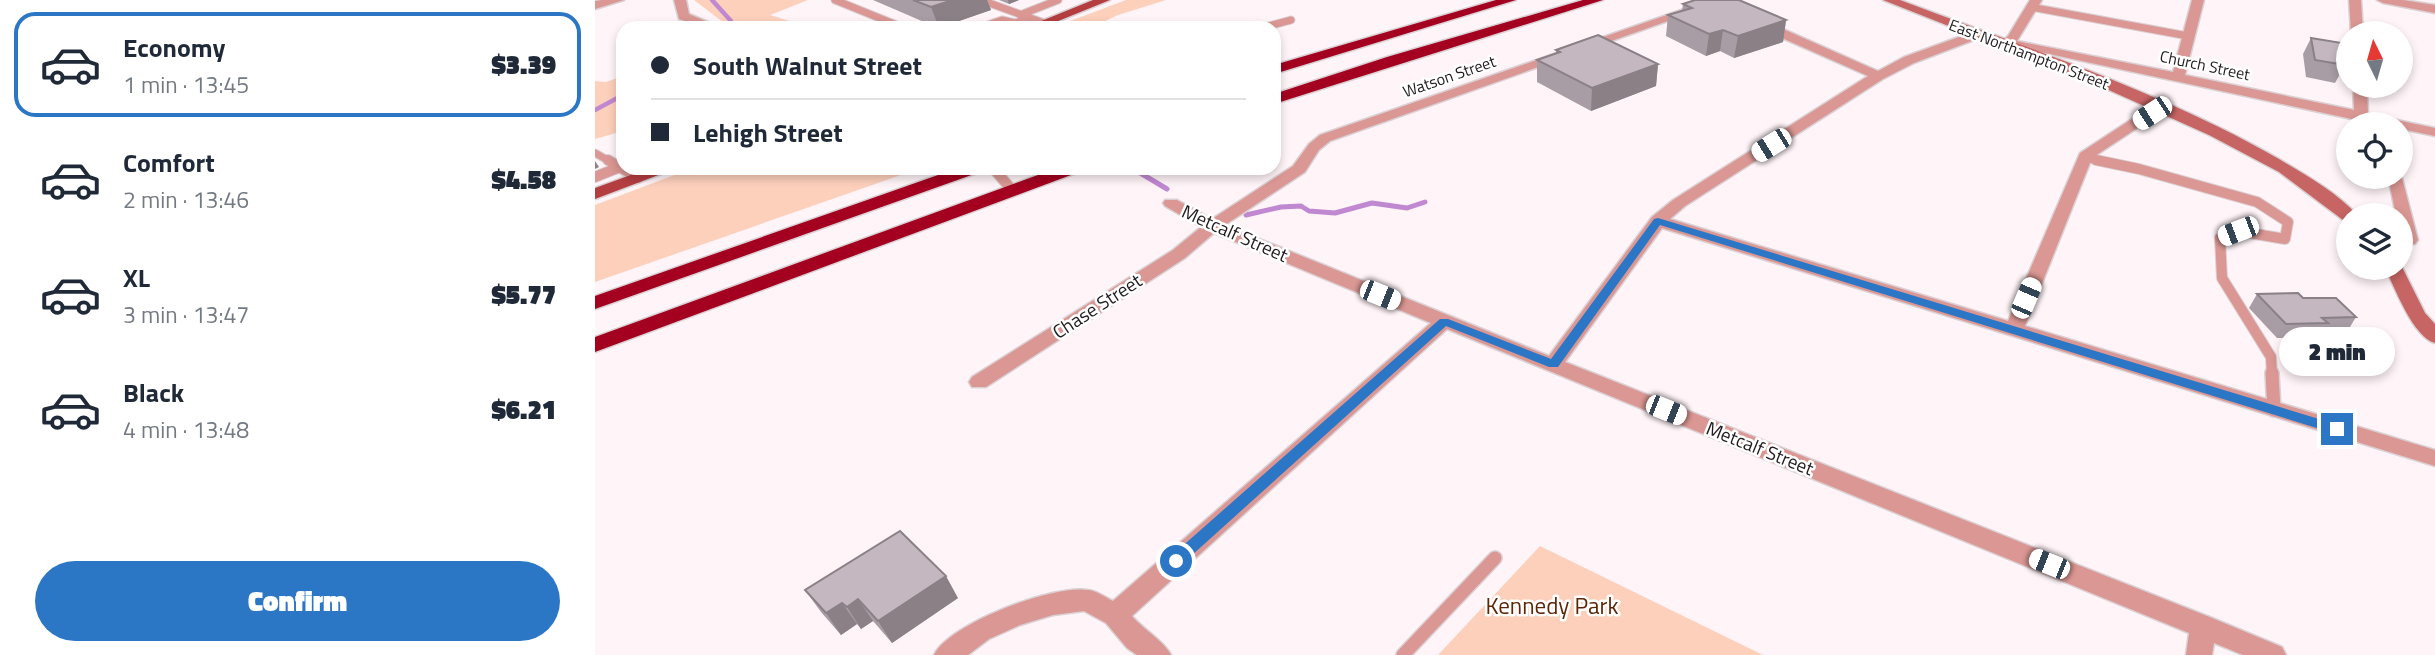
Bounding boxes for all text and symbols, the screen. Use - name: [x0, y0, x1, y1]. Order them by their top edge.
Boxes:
- street label: East Northampton Street: [1946, 12, 2113, 96]
- north arrow: [2336, 21, 2413, 98]
- map controls: [2336, 21, 2413, 280]
- text: Economy: [123, 28, 225, 67]
- icon: car: [39, 33, 102, 96]
- street label: Church Street: [2158, 44, 2253, 86]
- text: $3.39: [491, 45, 556, 84]
- text: South Walnut Street: [693, 46, 922, 85]
- street label: Watson Street: [1399, 49, 1499, 103]
- text: 1 min · 13:45: [123, 67, 249, 102]
- car: [2129, 93, 2176, 133]
- button: locate: [2336, 112, 2413, 189]
- text: Lehigh Street: [693, 113, 843, 152]
- car: [1748, 125, 1795, 165]
- text: Comfort: [123, 143, 215, 182]
- icon: car: [39, 148, 102, 211]
- text: $4.58: [491, 160, 556, 199]
- text: 2 min · 13:46: [123, 182, 249, 217]
- street label: Metcalf Street: [1177, 196, 1293, 269]
- button: layers: [2336, 203, 2413, 280]
- car: [2215, 214, 2262, 248]
- text: XL: [123, 258, 150, 297]
- icon: car: [39, 263, 102, 326]
- street label: Chase Street: [1046, 266, 1148, 345]
- text: $5.77: [491, 275, 556, 314]
- car: [2009, 275, 2044, 321]
- car: [1357, 277, 1404, 313]
- text: 3 min · 13:47: [123, 297, 249, 332]
- callout: 2 min: [2279, 328, 2395, 376]
- text: 2 min: [2308, 334, 2366, 369]
- text: Black: [123, 373, 184, 412]
- icon: car: [39, 378, 102, 441]
- text: $6.21: [491, 390, 556, 429]
- car: [1643, 392, 1690, 428]
- text: 4 min · 13:48: [123, 412, 249, 447]
- street label: Metcalf Street: [1702, 413, 1819, 482]
- route end: [2321, 413, 2353, 445]
- route start: [1160, 545, 1192, 577]
- car: [2026, 546, 2073, 582]
- button: Confirm: [35, 561, 560, 641]
- park label: Kennedy Park: [1485, 588, 1619, 623]

